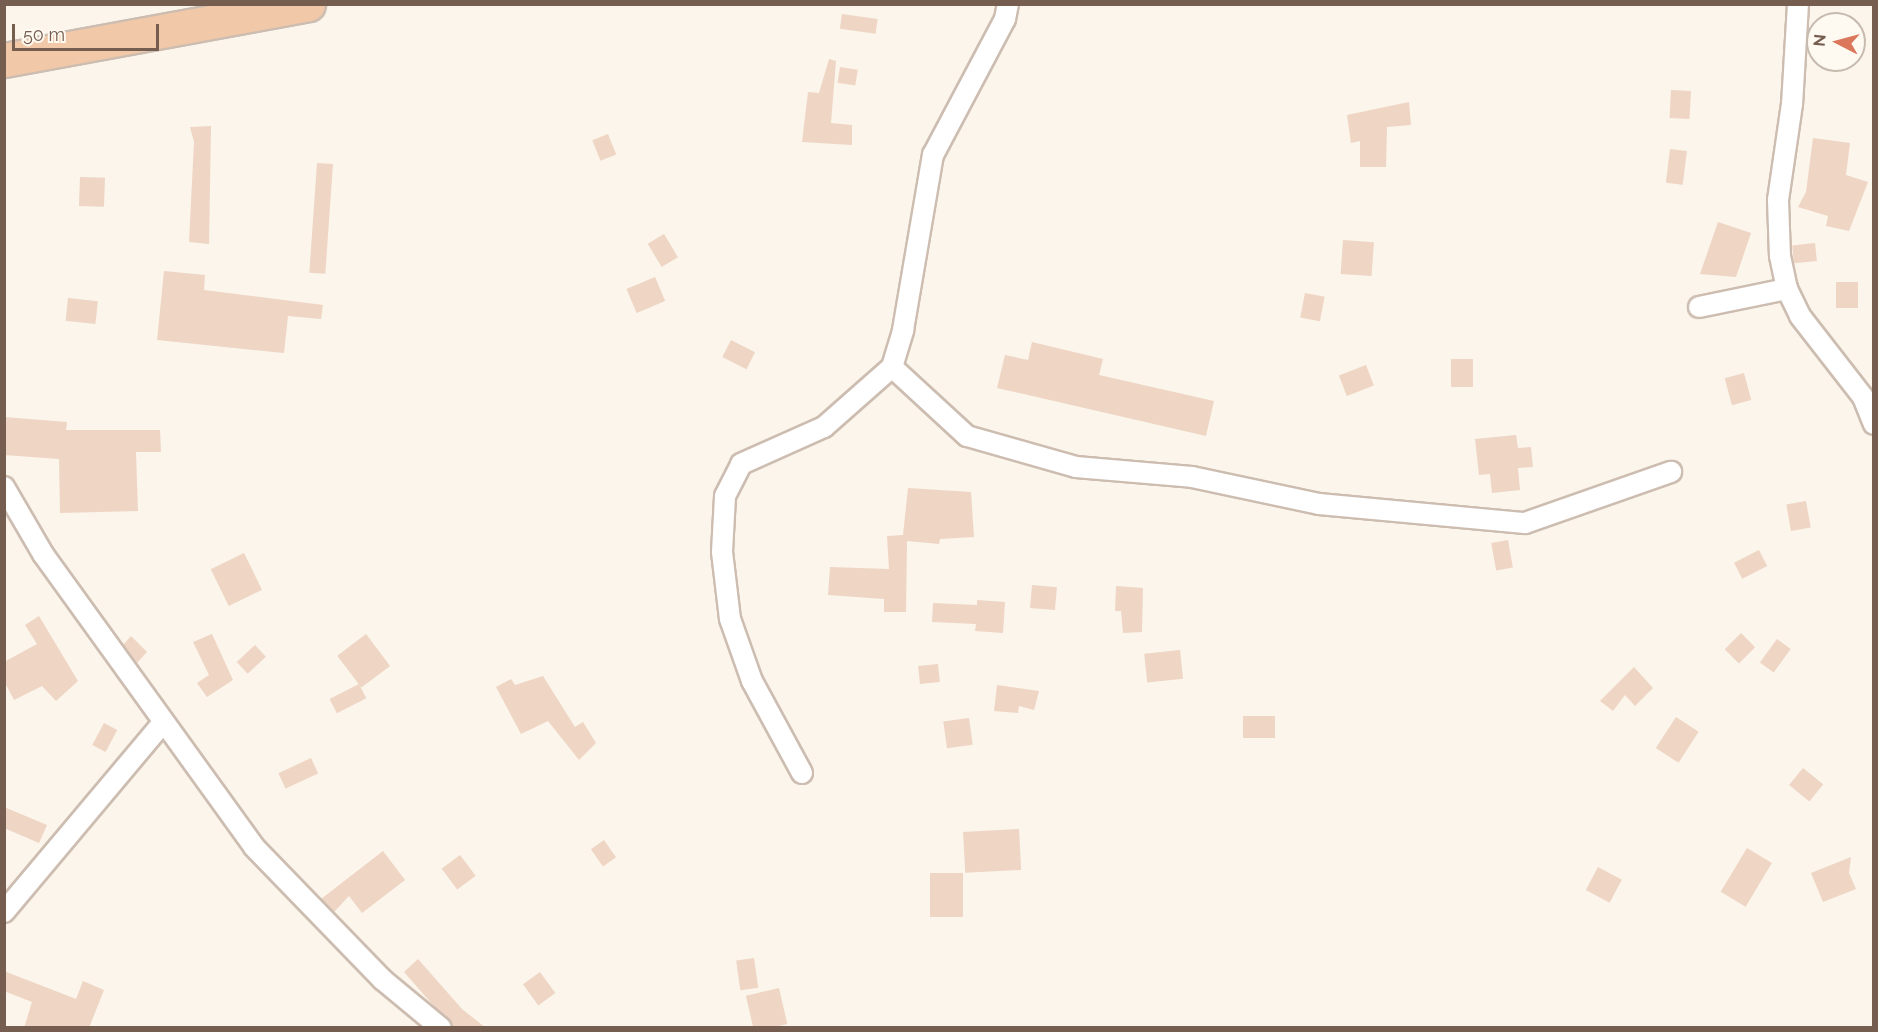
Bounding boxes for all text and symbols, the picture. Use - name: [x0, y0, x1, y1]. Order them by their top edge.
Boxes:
- scale bar: [15, 12, 162, 50]
- north arrow: [1806, 12, 1866, 72]
- text: 50 m: [23, 24, 65, 45]
- text: N: [1810, 33, 1830, 47]

